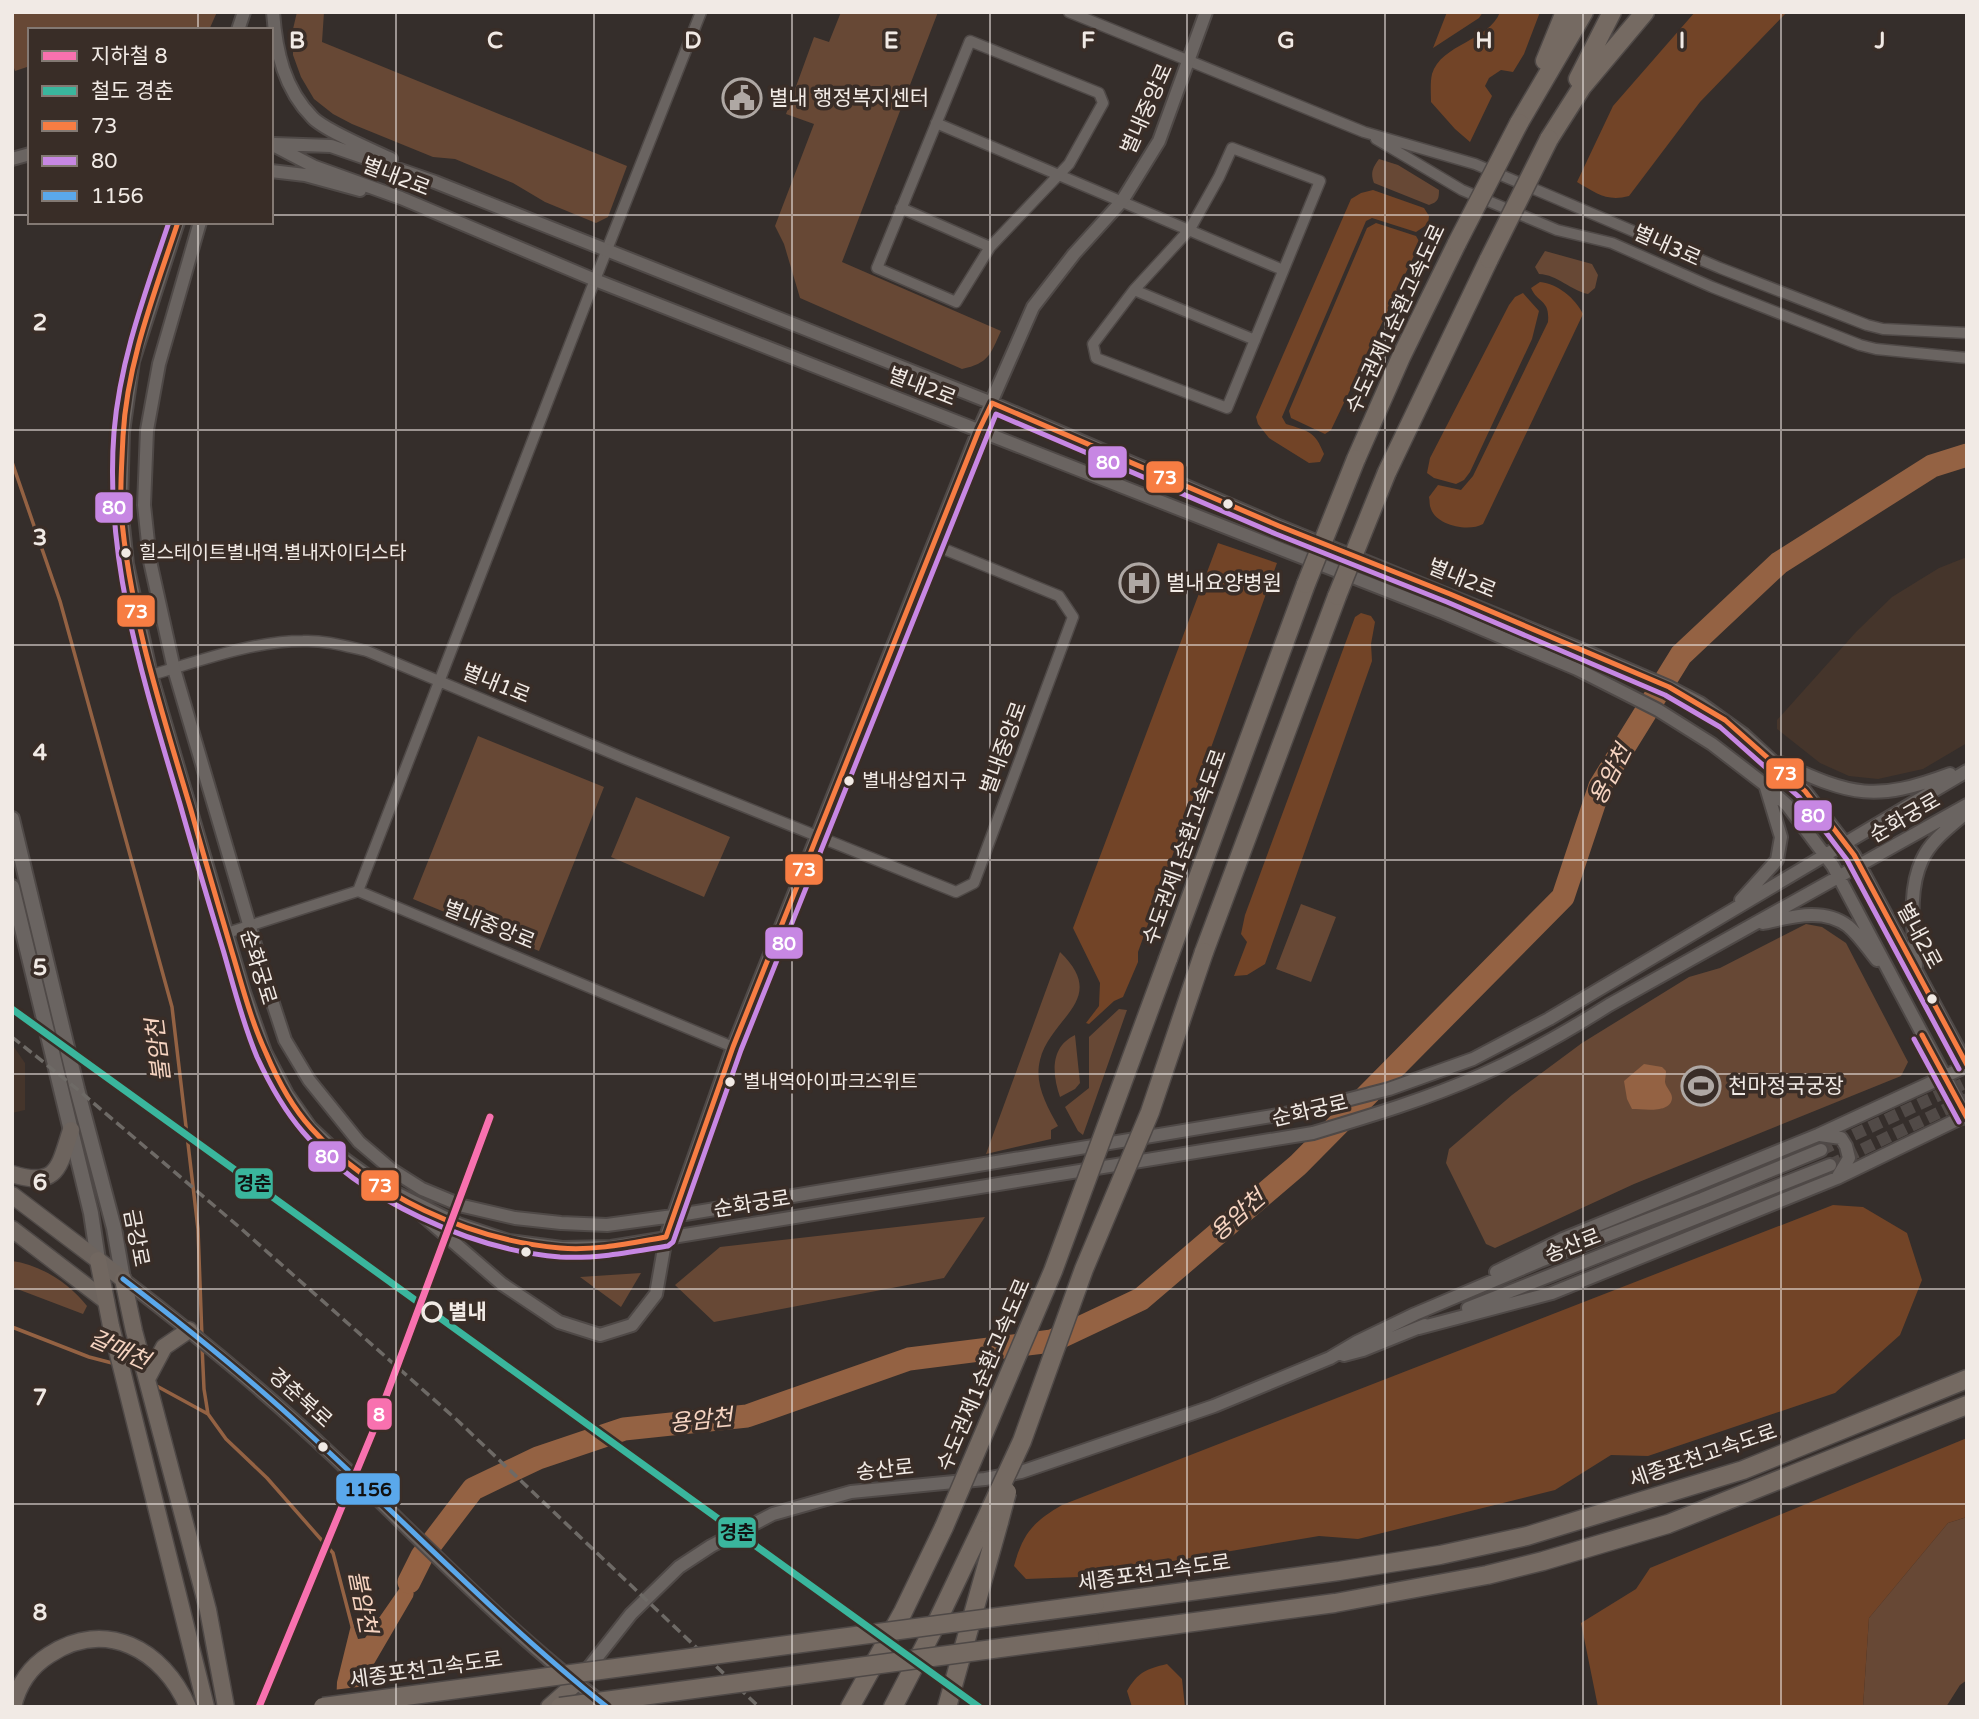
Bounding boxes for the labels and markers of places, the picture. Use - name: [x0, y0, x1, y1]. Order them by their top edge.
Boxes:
- public building icon: 별내 행정복지센터: [721, 77, 763, 119]
- place label: 별내 행정복지센터: [769, 86, 929, 111]
- unlabelled marker: [1221, 497, 1235, 511]
- place label: 힐스테이트별내역.별내자이더스타: [139, 542, 407, 564]
- marker: 힐스테이트별내역.별내자이더스타: [119, 546, 133, 560]
- hospital icon: 별내요양병원: [1118, 562, 1160, 604]
- place label: 별내요양병원: [1166, 571, 1282, 596]
- place label: 별내상업지구: [862, 770, 967, 792]
- marker: 별내상업지구: [842, 774, 856, 788]
- unlabelled marker: [1925, 992, 1939, 1006]
- sports icon: 천마정국궁장: [1680, 1065, 1722, 1107]
- place label: 별내역아이파크스위트: [743, 1071, 918, 1093]
- place label: 천마정국궁장: [1728, 1074, 1844, 1099]
- marker: 별내역아이파크스위트: [723, 1075, 737, 1089]
- unlabelled marker: [519, 1245, 533, 1259]
- place label: 별내: [448, 1300, 487, 1325]
- marker: 별내: [422, 1302, 442, 1322]
- unlabelled marker: [316, 1440, 330, 1454]

